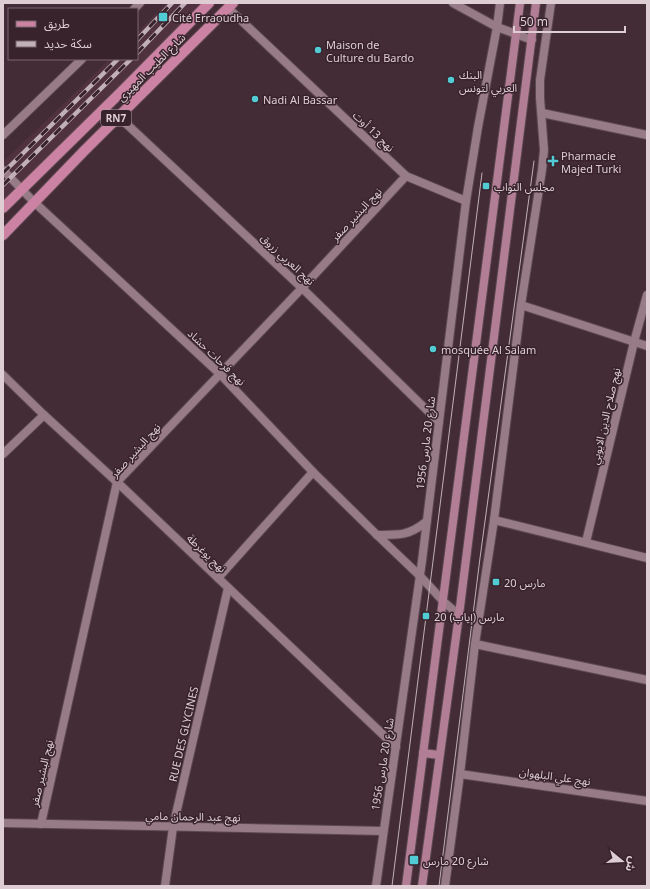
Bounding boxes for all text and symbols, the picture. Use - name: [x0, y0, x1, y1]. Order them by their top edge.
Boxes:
- legend: [8, 8, 138, 60]
- scale bar: [514, 8, 625, 34]
- place label: Cité Erraoudha: [172, 10, 249, 25]
- marker: Cité Erraoudha: [157, 11, 169, 23]
- text: 50 m: [520, 13, 548, 30]
- text: طريق: [44, 15, 70, 32]
- street label: شارع الطيب المهيري: [114, 29, 190, 106]
- text: سكة حديد: [44, 35, 92, 52]
- place label: Maison de Culture du Bardo: [326, 37, 415, 65]
- marker: Maison de Culture du Bardo: [313, 45, 323, 55]
- place label: البنك العربي لتونس: [459, 67, 517, 97]
- marker: البنك العربي لتونس: [446, 75, 456, 85]
- place label: Nadi Al Bassar: [263, 92, 338, 107]
- marker: Nadi Al Bassar: [250, 94, 260, 104]
- street label: نهج 13 أوت: [349, 107, 398, 155]
- road number: RN7: [101, 110, 131, 126]
- place label: Pharmacie Majed Turki: [561, 148, 621, 176]
- marker: Pharmacie Majed Turki: [548, 156, 558, 166]
- place label: مجلس النواب: [494, 179, 555, 194]
- marker: مجلس النواب: [481, 181, 491, 191]
- street label: نهج البشير صفر: [327, 184, 385, 245]
- street label: نهج العربي زروق: [256, 230, 318, 290]
- street label: نهج فرحات حشاد: [184, 326, 249, 389]
- place label: mosquée Al Salam: [441, 342, 536, 357]
- marker: mosquée Al Salam: [428, 344, 438, 354]
- street label: نهج صلاح الدين الايوبي: [587, 366, 626, 467]
- street label: شارع 20 مارس 1956: [412, 395, 439, 491]
- street label: نهج البشير صفر: [106, 420, 164, 482]
- street label: نهج يوغرطة: [183, 530, 230, 576]
- place label: 20 مارس: [504, 575, 546, 590]
- marker: 20 مارس: [491, 577, 501, 587]
- place label: 20 مارس (إياب): [434, 609, 505, 625]
- marker: 20 مارس (إياب): [421, 611, 431, 621]
- street label: RUE DES GLYCINES: [165, 685, 201, 783]
- street label: شارع 20 مارس 1956: [367, 716, 398, 812]
- street label: نهج البشير صفر: [26, 738, 57, 809]
- street label: نهج علي البلهوان: [518, 764, 592, 791]
- street label: نهج عبد الرحمان مامي: [145, 808, 241, 827]
- north arrow: [602, 841, 642, 881]
- place label: شارع 20 مارس: [423, 853, 489, 869]
- marker: شارع 20 مارس: [408, 854, 420, 866]
- text: ش: [623, 855, 641, 874]

